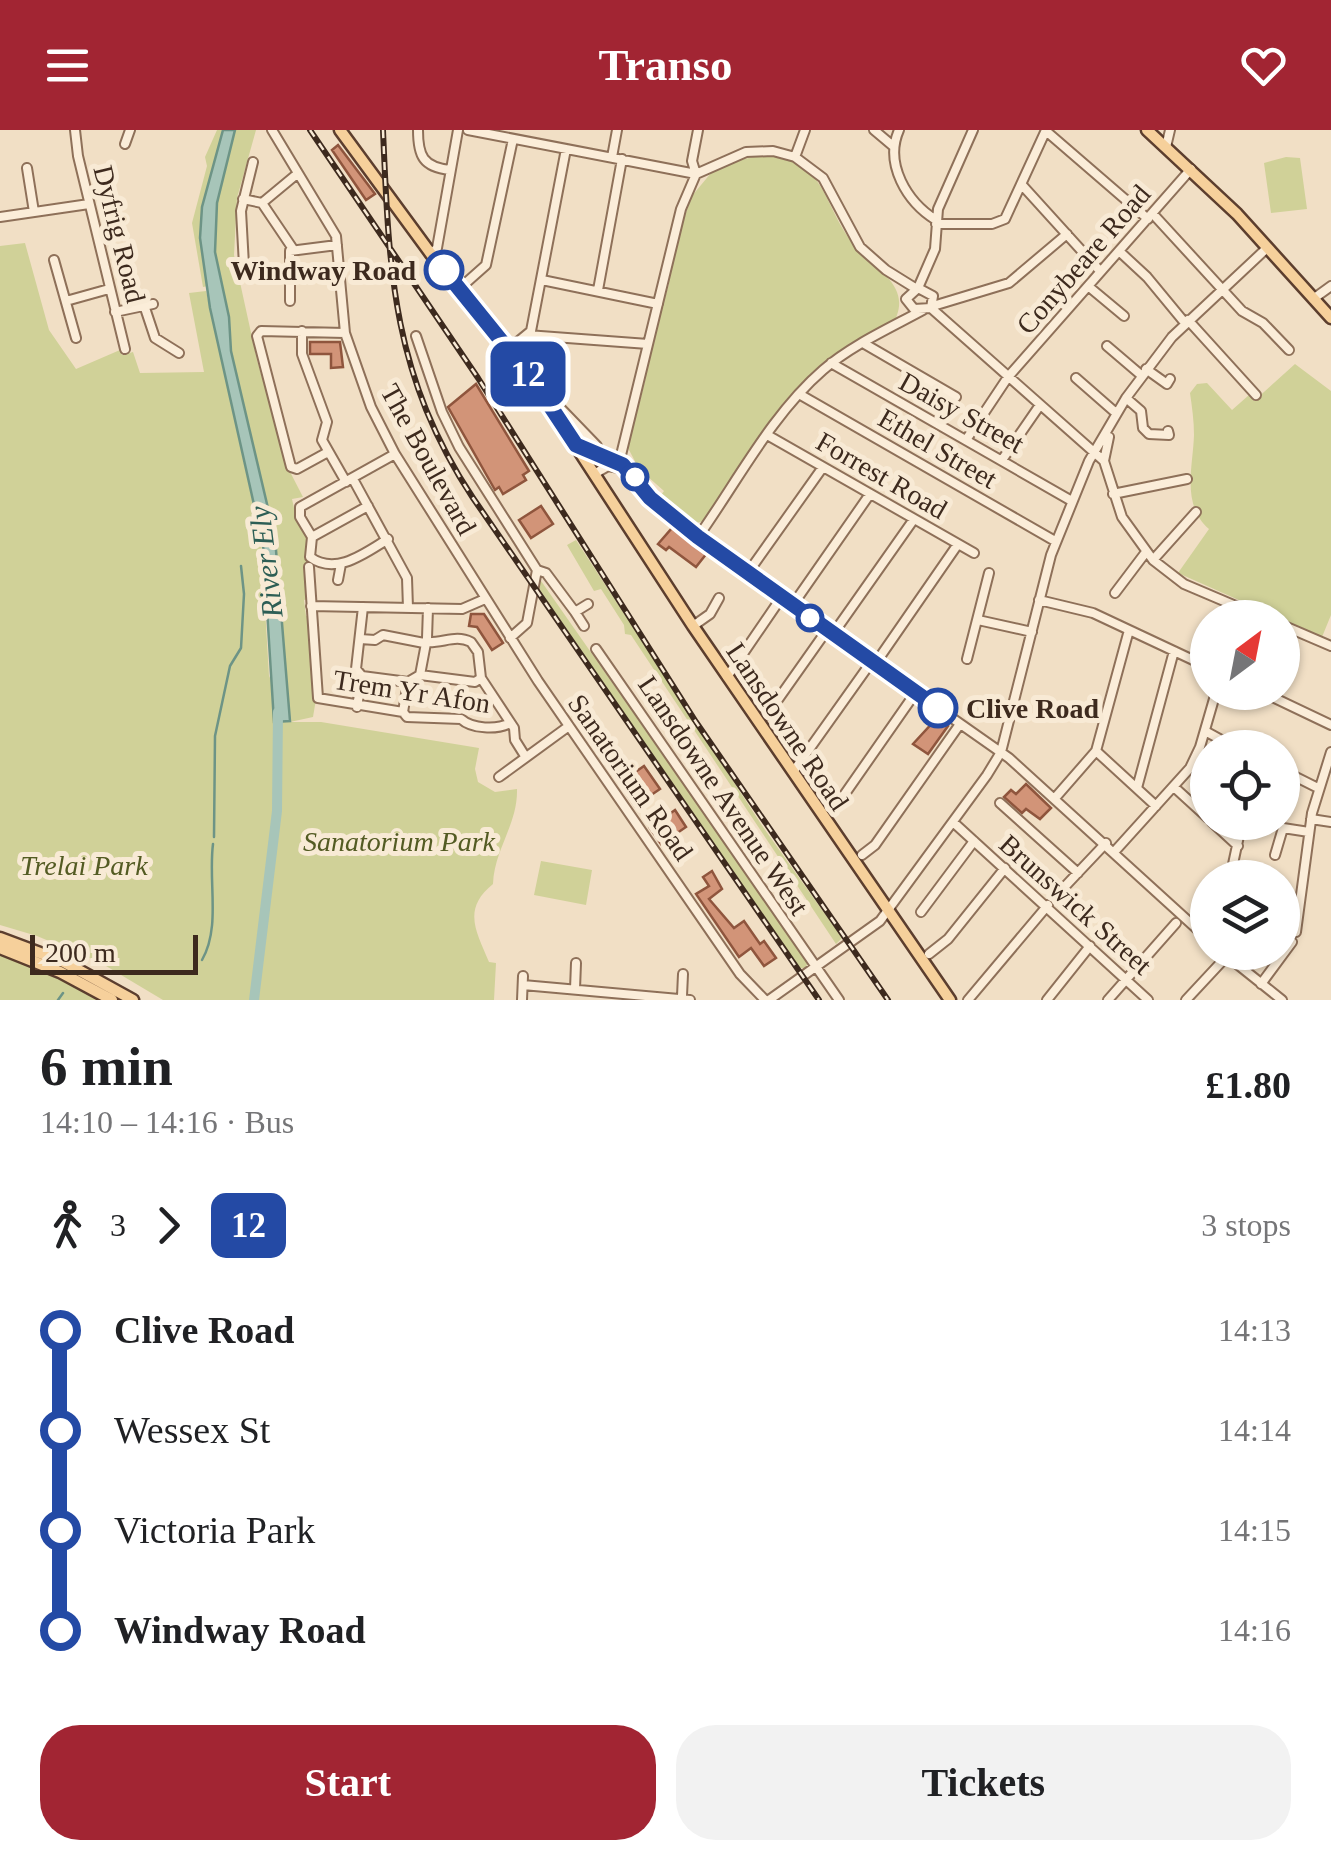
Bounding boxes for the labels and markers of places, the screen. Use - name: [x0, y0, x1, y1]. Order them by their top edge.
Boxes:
- marker: Windway Road: [425, 251, 463, 289]
- place label: Windway Road: [231, 255, 416, 286]
- unlabelled marker: [622, 464, 648, 490]
- unlabelled marker: [797, 605, 823, 631]
- marker: Clive Road: [919, 689, 957, 727]
- place label: Clive Road: [966, 693, 1099, 724]

